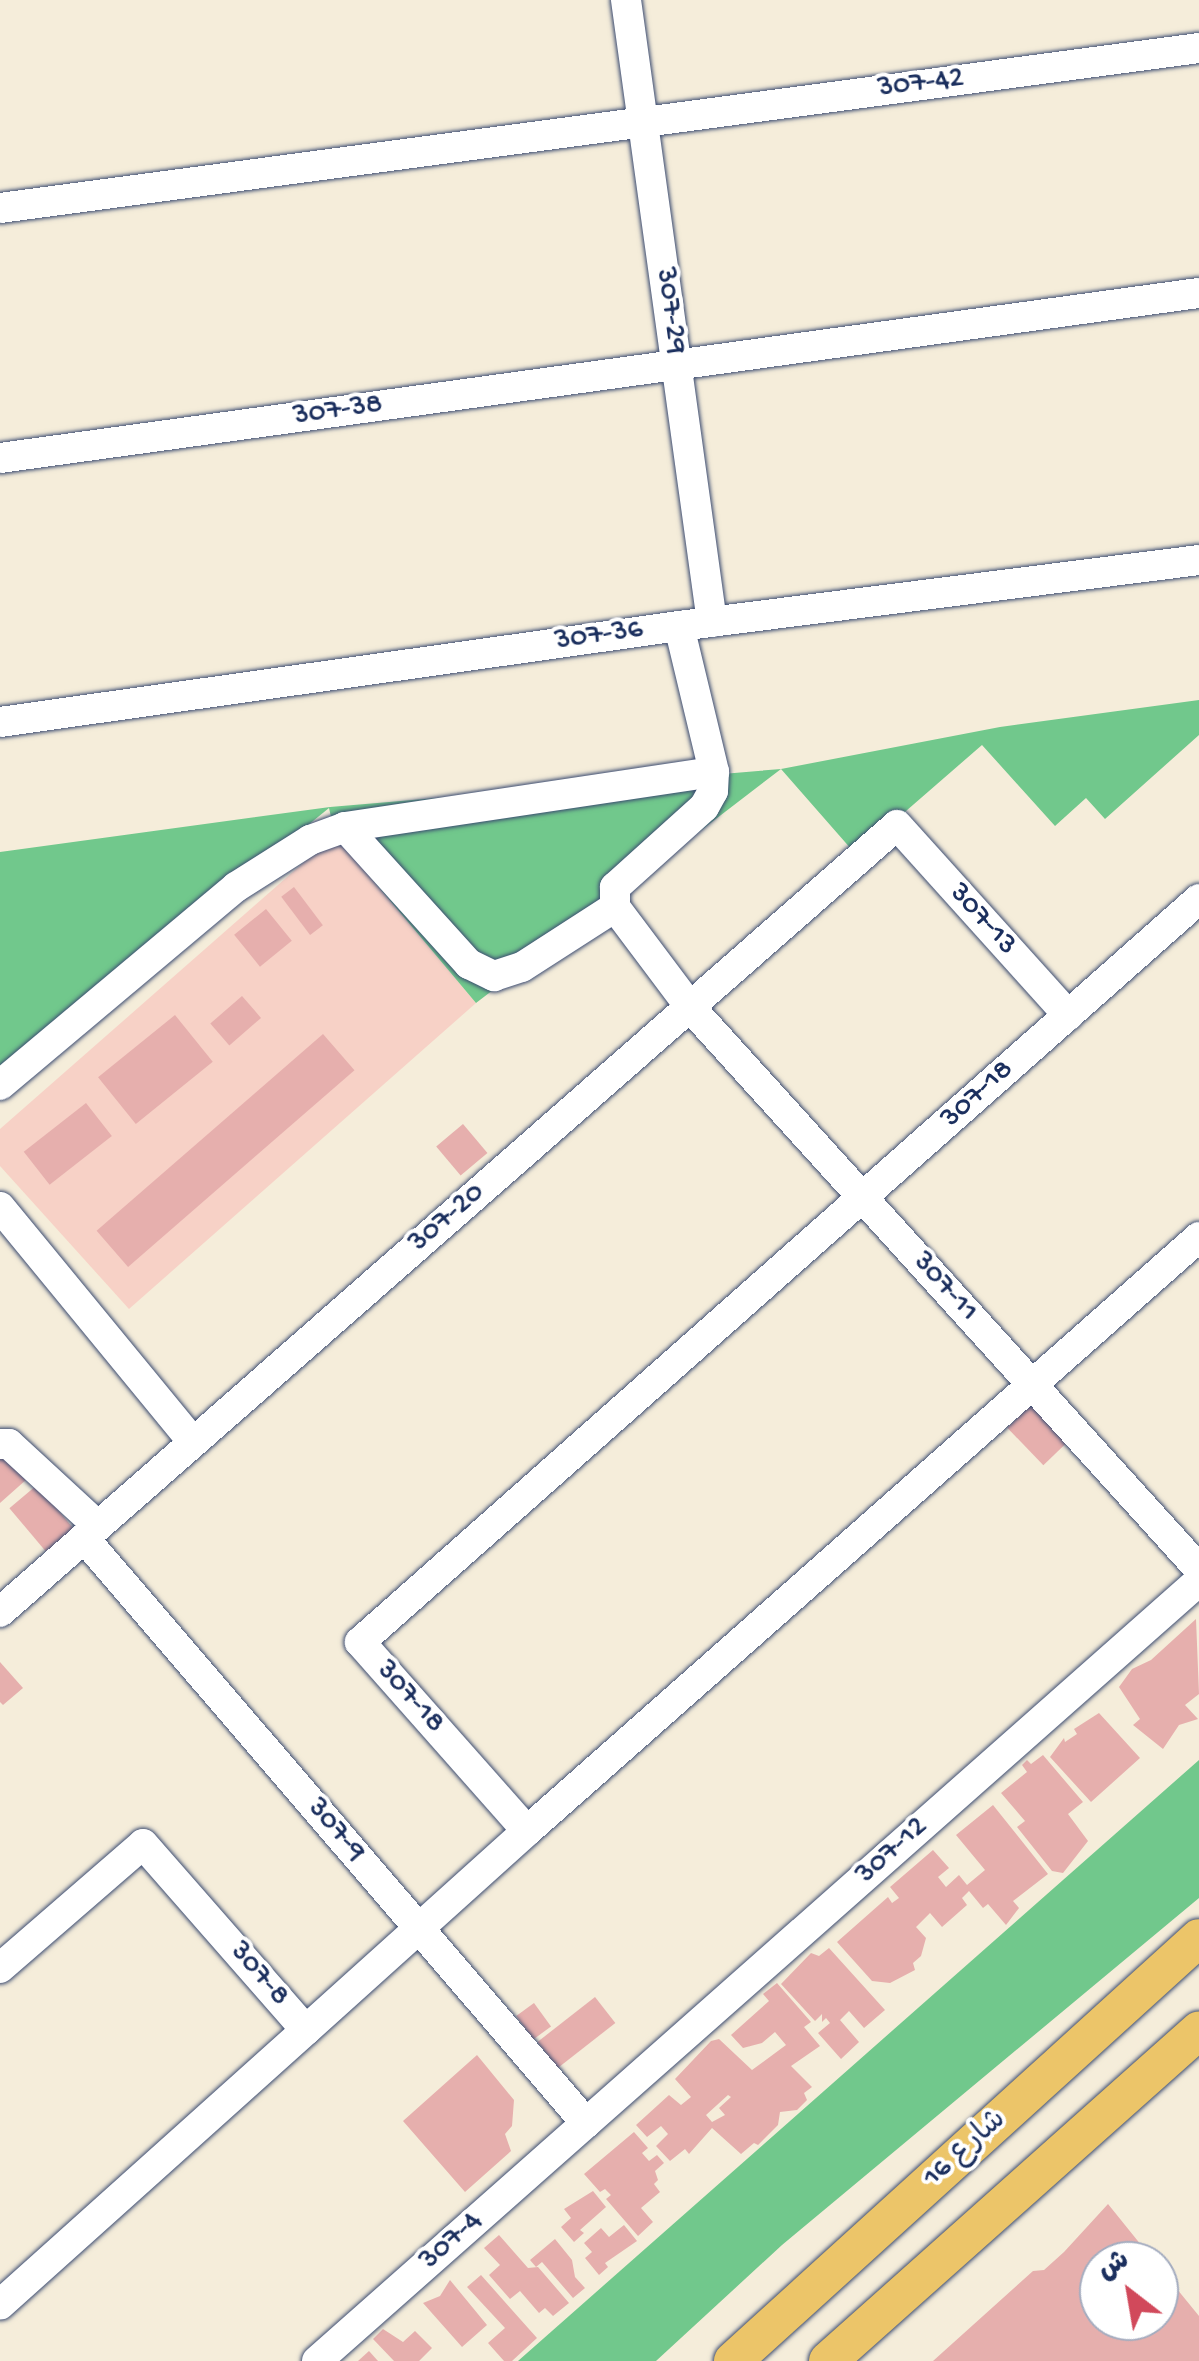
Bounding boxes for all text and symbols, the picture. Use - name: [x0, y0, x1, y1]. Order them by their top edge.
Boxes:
- street label: 307-42: [876, 62, 966, 108]
- street label: 307-29: [645, 265, 693, 357]
- street label: 307-38: [291, 388, 385, 436]
- street label: 307-36: [553, 613, 645, 661]
- street label: 307-13: [940, 876, 1024, 964]
- street label: 307-18: [934, 1053, 1022, 1137]
- street label: 307-20: [402, 1176, 494, 1262]
- street label: 307-11: [903, 1246, 985, 1330]
- street label: 307-18: [367, 1654, 451, 1742]
- street label: 307-9: [298, 1792, 372, 1870]
- street label: 307-12: [850, 1810, 936, 1894]
- street label: 307-8: [220, 1935, 296, 2015]
- street label: شارع 16: [917, 2103, 1015, 2197]
- street label: 307-4: [413, 2205, 491, 2279]
- north arrow: [1079, 2241, 1179, 2341]
- text: ش: [1093, 2244, 1136, 2289]

